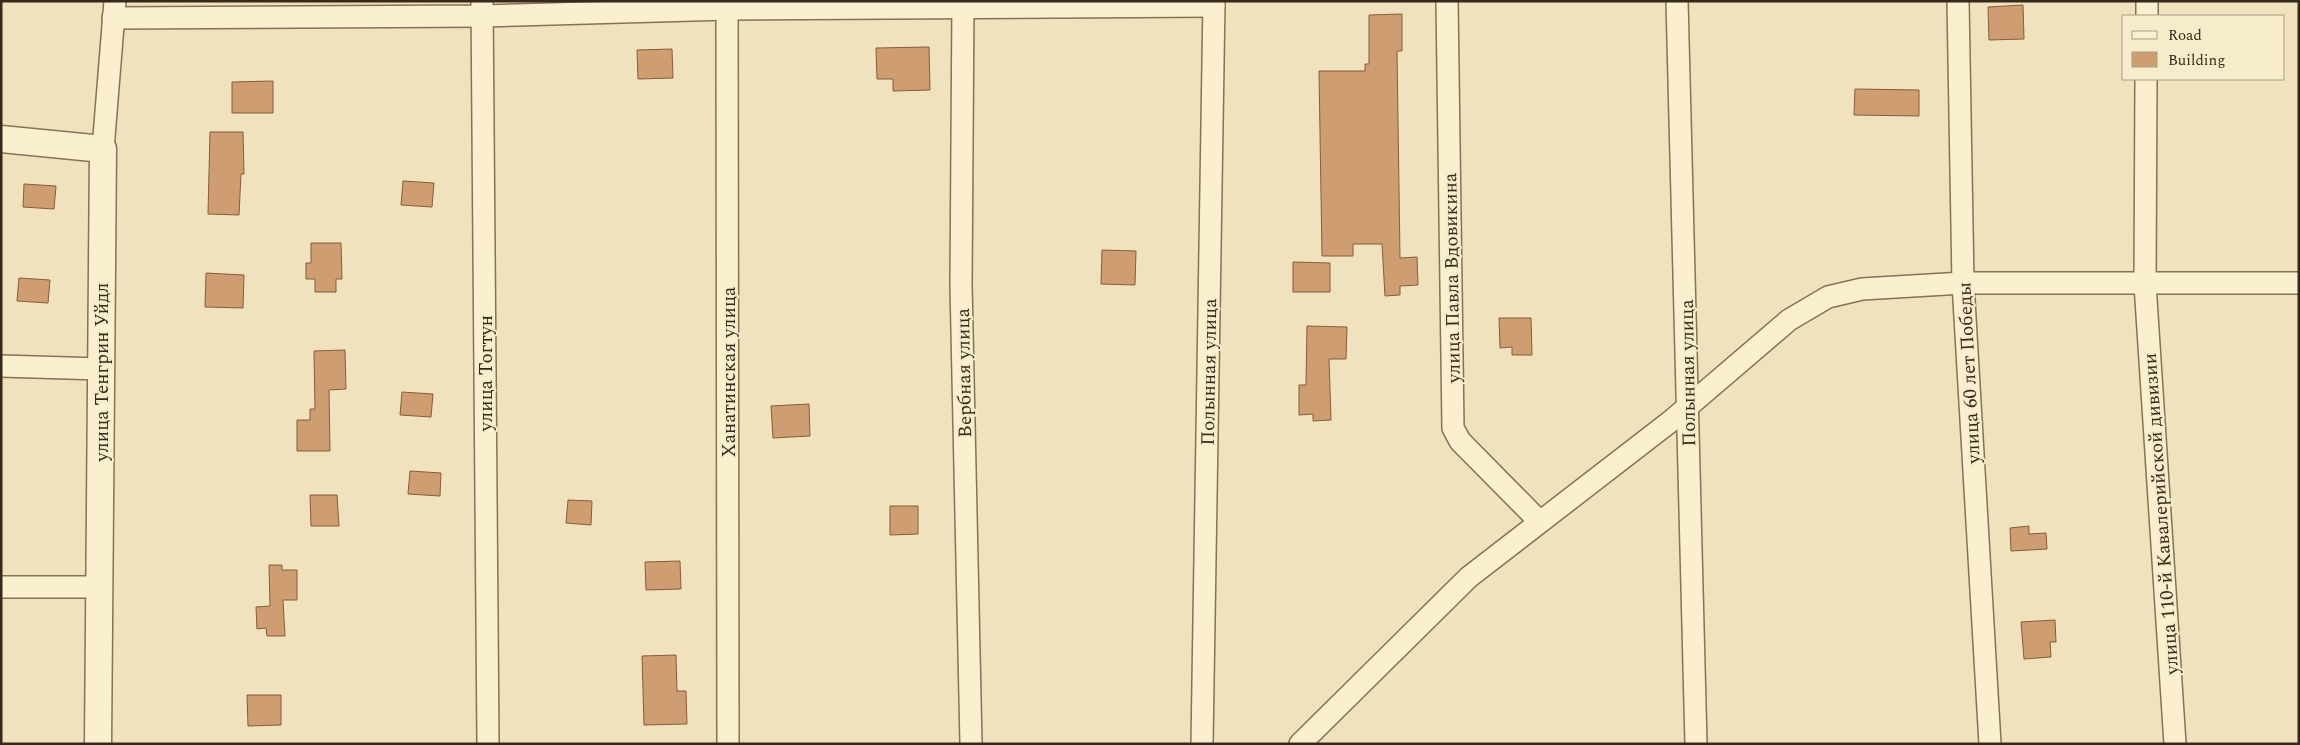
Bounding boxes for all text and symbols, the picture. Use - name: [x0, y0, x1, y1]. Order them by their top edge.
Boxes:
- legend: [2122, 15, 2285, 80]
- text: Road: [2168, 24, 2202, 47]
- text: Building: [2168, 49, 2225, 72]
- street label: улица Павла Вдовикина: [1436, 172, 1469, 384]
- street label: улица 60 лет Победы: [1950, 281, 1989, 466]
- street label: улица Тенгрин Уйдл: [88, 282, 117, 463]
- street label: Ханатинская улица: [715, 286, 744, 457]
- street label: Полынная улица: [1194, 297, 1225, 446]
- street label: Полынная улица: [1673, 298, 1704, 447]
- street label: Вербная улица: [949, 307, 980, 438]
- street label: улица Тогтун: [472, 315, 501, 432]
- street label: улица 110-й Кавалерийской дивизии: [2136, 352, 2187, 677]

